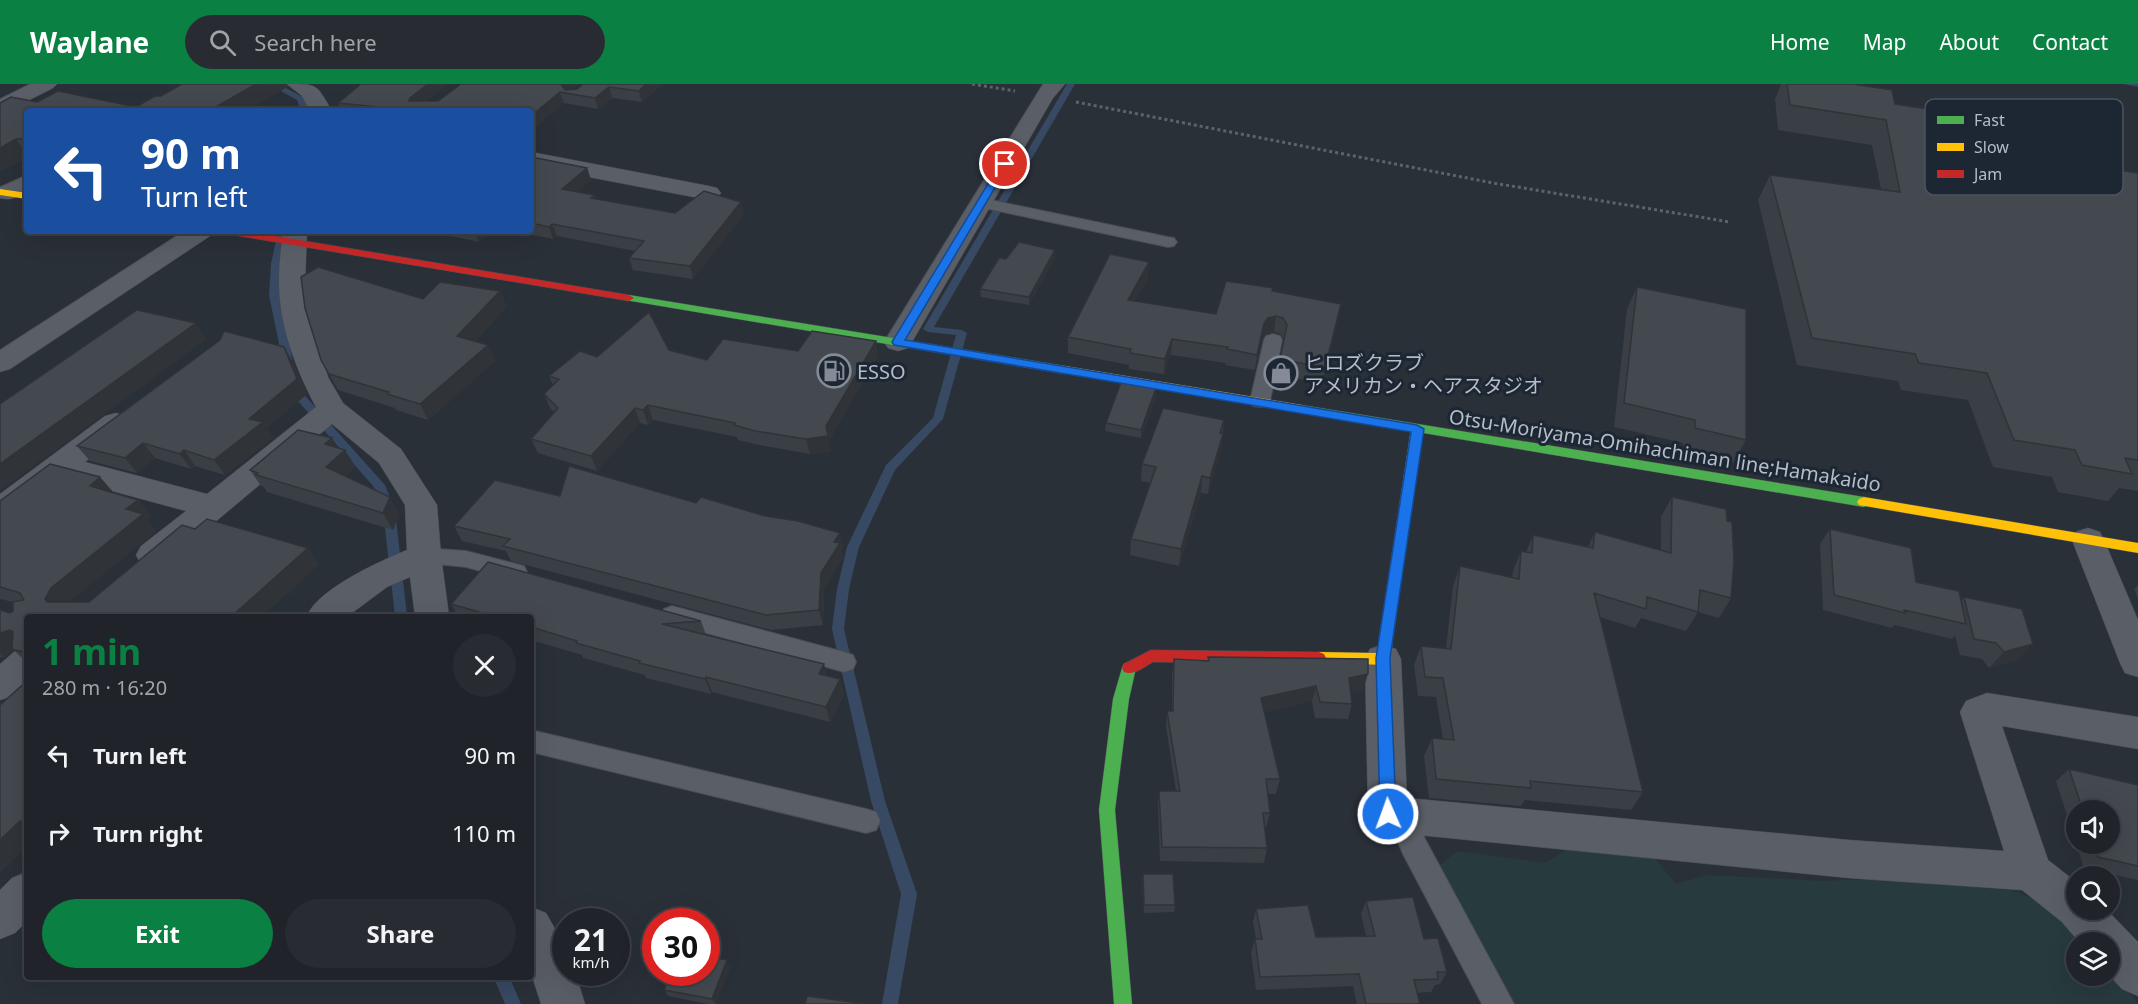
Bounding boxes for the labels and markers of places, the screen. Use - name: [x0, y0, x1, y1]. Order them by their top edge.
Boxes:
- pin: [979, 138, 1030, 189]
- place label: ヒロズクラブ アメリカン・ヘアスタジオ: [1304, 349, 1543, 399]
- fuel station icon: ESSO: [816, 353, 852, 389]
- shop icon: ヒロズクラブ アメリカン・ヘアスタジオ: [1263, 355, 1299, 391]
- place label: ESSO: [857, 358, 906, 385]

